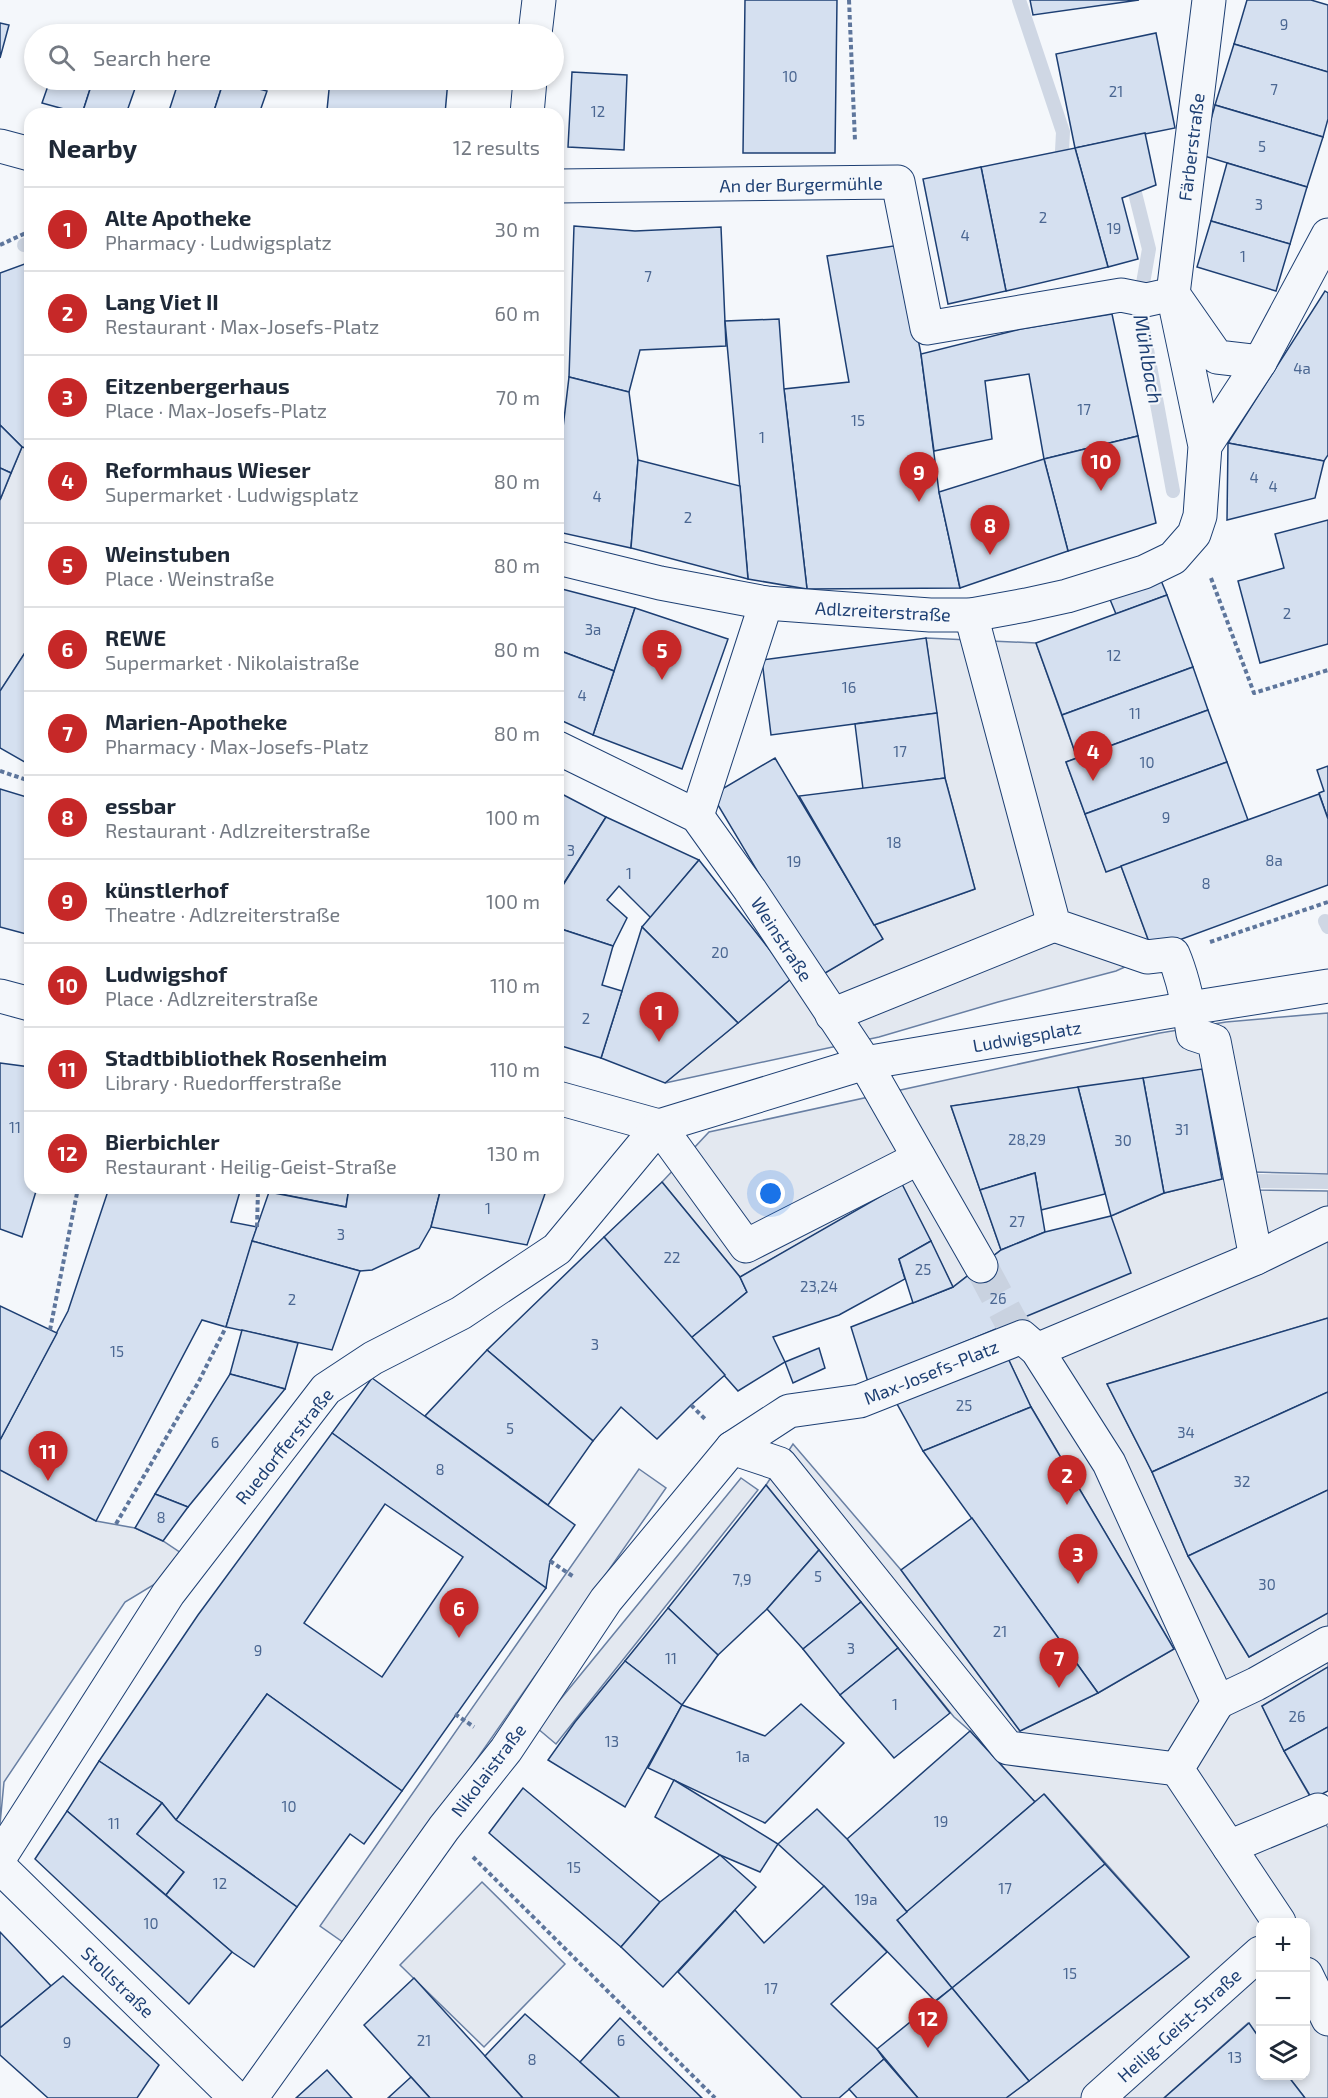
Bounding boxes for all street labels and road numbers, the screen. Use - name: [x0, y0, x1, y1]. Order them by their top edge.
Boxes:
- street label: Färberstraße: [1173, 92, 1209, 202]
- street label: An der Burgermühle: [719, 172, 883, 196]
- street label: Adlzreiterstraße: [815, 596, 951, 626]
- street label: Weinstraße: [747, 893, 817, 985]
- street label: Ludwigsplatz: [971, 1016, 1083, 1056]
- street label: Max-Josefs-Platz: [860, 1335, 1002, 1409]
- street label: Ruedorfferstraße: [230, 1383, 338, 1509]
- street label: Nikolaistraße: [446, 1719, 530, 1821]
- street label: Stollstraße: [77, 1942, 159, 2022]
- street label: Heilig-Geist-Straße: [1113, 1964, 1245, 2086]

